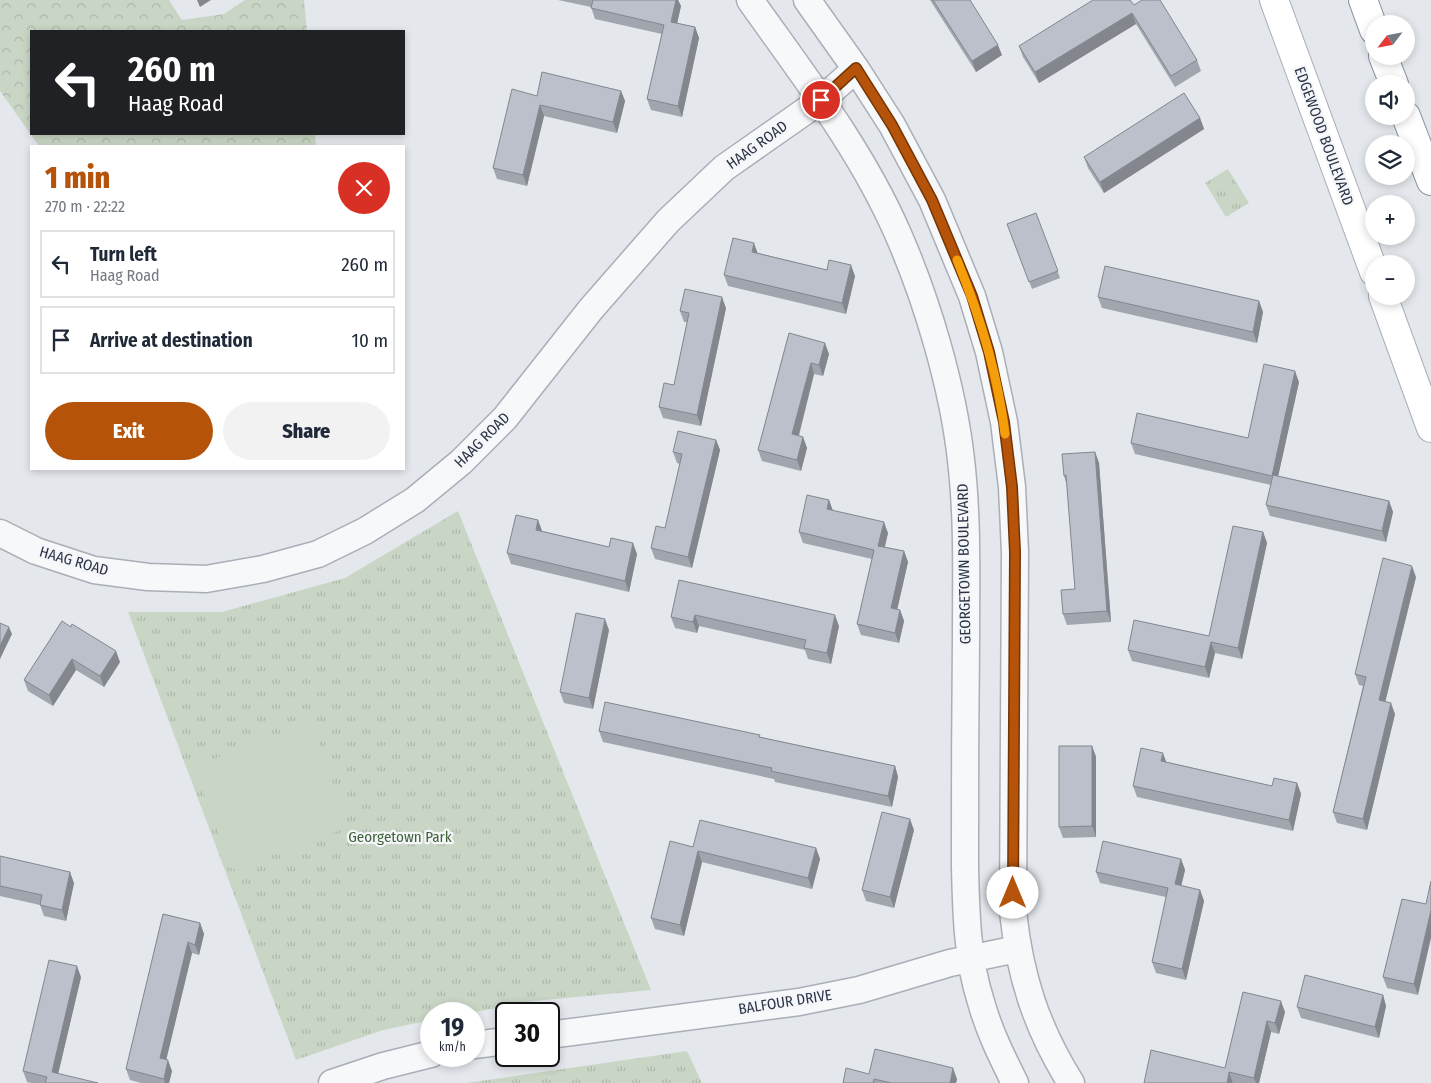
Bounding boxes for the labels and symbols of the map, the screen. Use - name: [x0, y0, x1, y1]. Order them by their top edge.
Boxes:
- north arrow: [1365, 15, 1415, 65]
- street label: EDGEWOOD BOULEVARD: [1291, 64, 1357, 208]
- pin: [800, 79, 842, 121]
- street label: HAAG ROAD: [723, 117, 791, 173]
- street label: HAAG ROAD: [451, 409, 513, 471]
- street label: GEORGETOWN BOULEVARD: [954, 484, 974, 644]
- street label: HAAG ROAD: [38, 543, 110, 579]
- park label: Georgetown Park: [348, 828, 452, 846]
- position arrow: [986, 866, 1038, 918]
- street label: BALFOUR DRIVE: [737, 986, 833, 1018]
- speed limit sign: 30: [495, 1002, 560, 1067]

